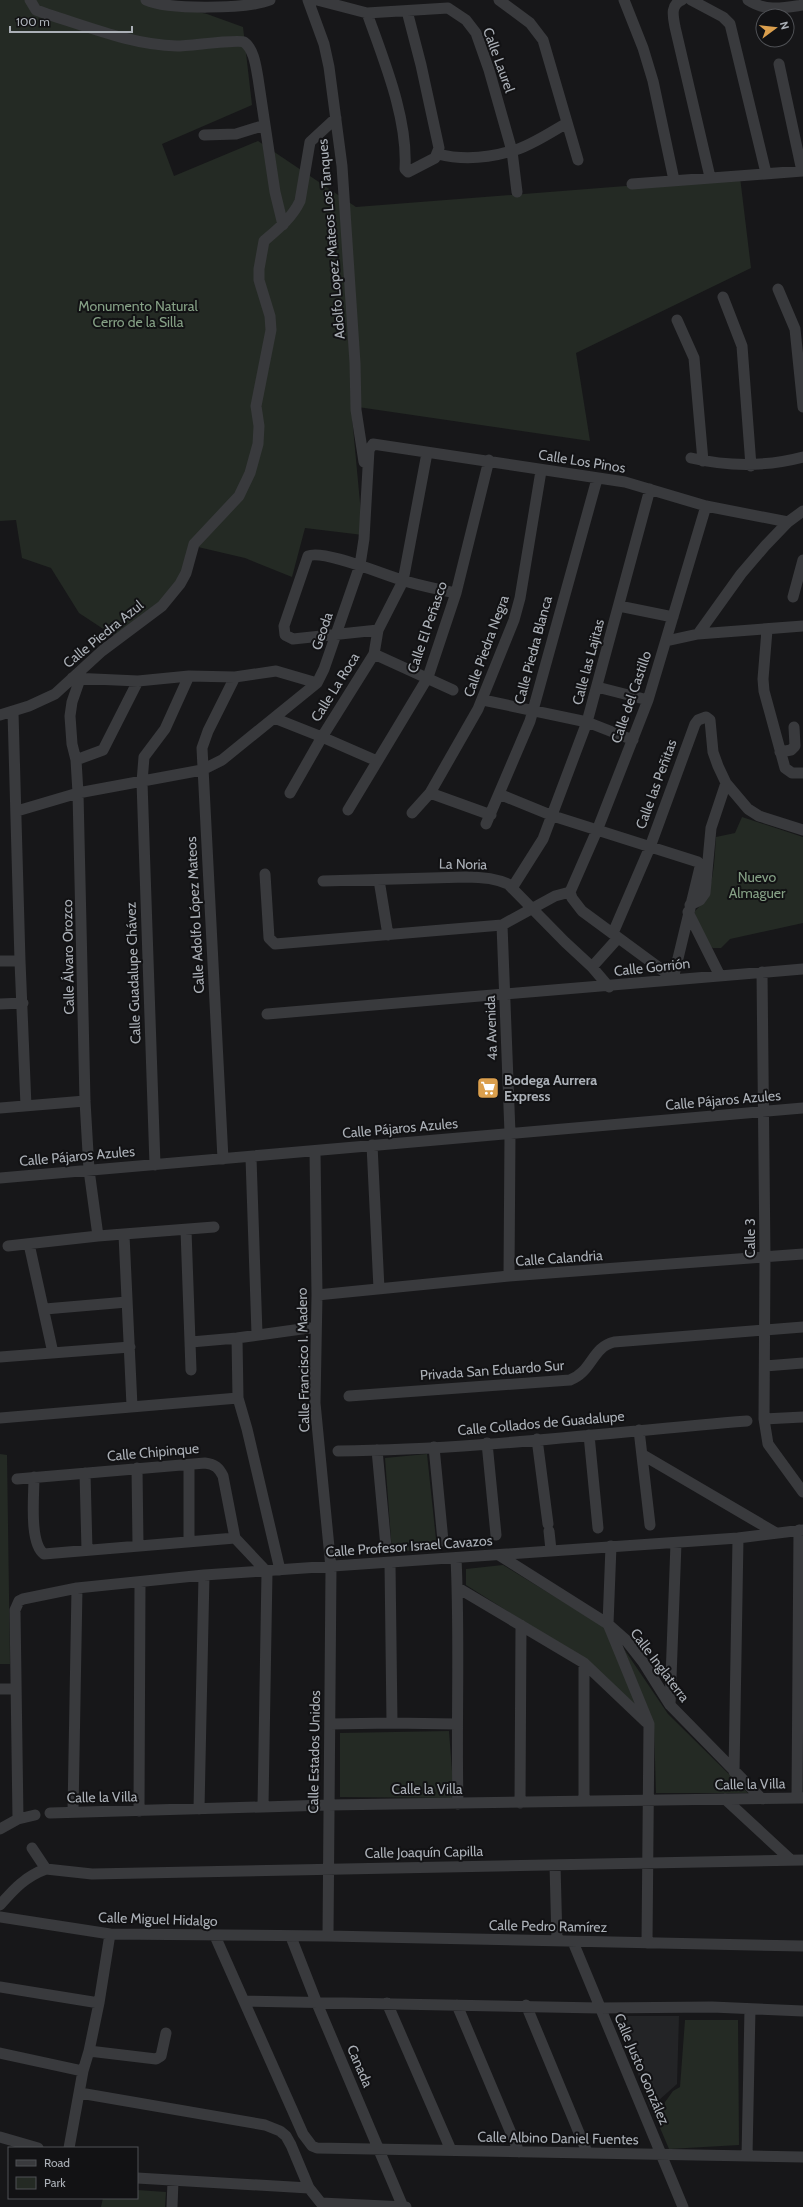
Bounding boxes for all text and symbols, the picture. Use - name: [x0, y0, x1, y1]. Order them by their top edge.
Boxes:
- scale bar: [10, 8, 132, 34]
- north arrow: [755, 8, 795, 48]
- text: 100 m: [16, 14, 50, 29]
- text: N: [777, 20, 792, 31]
- street label: Calle Laurel: [479, 25, 519, 96]
- street label: Adolfo Lopez Mateos Los Tanques: [313, 138, 349, 340]
- park label: Monumento Natural Cerro de la Silla: [78, 297, 198, 331]
- street label: Calle Los Pinos: [537, 445, 627, 477]
- street label: Calle El Peñasco: [403, 579, 451, 675]
- street label: Calle Piedra Negra: [459, 592, 513, 699]
- street label: Calle Piedra Blanca: [510, 594, 556, 706]
- street label: Calle Piedra Azul: [59, 596, 147, 672]
- street label: Geoda: [307, 610, 337, 652]
- street label: Calle las Lajitas: [568, 617, 608, 707]
- street label: Calle del Castillo: [607, 648, 655, 746]
- street label: Calle La Roca: [307, 649, 363, 725]
- street label: Calle las Peñitas: [631, 736, 681, 831]
- street label: Calle Adolfo López Mateos: [182, 836, 208, 994]
- street label: La Noria: [439, 855, 488, 873]
- park label: Nuevo Almaguer: [729, 868, 786, 902]
- street label: Calle Álvaro Orozco: [58, 899, 78, 1015]
- street label: Calle Guadalupe Chávez: [122, 901, 144, 1044]
- street label: Calle Gorrión: [613, 954, 691, 980]
- street label: 4a Avenida: [481, 995, 501, 1061]
- place label: Bodega Aurrera Express: [504, 1071, 597, 1105]
- supermarket icon: Bodega Aurrera Express: [475, 1075, 501, 1101]
- street label: Calle Pájaros Azules: [664, 1086, 782, 1114]
- street label: Calle Pájaros Azules: [341, 1114, 459, 1142]
- street label: Calle Pájaros Azules: [18, 1142, 136, 1170]
- street label: Calle 3: [741, 1218, 759, 1258]
- street label: Calle Calandria: [515, 1246, 603, 1270]
- street label: Calle Francisco I. Madero: [293, 1287, 313, 1432]
- street label: Privada San Eduardo Sur: [419, 1356, 565, 1384]
- street label: Calle Collados de Guadalupe: [457, 1407, 625, 1439]
- street label: Calle Chipinque: [106, 1439, 200, 1465]
- street label: Calle Profesor Israel Cavazos: [325, 1531, 493, 1561]
- street label: Calle Inglaterra: [626, 1625, 694, 1706]
- street label: Calle Estados Unidos: [304, 1690, 324, 1814]
- street label: Calle la Villa: [714, 1774, 786, 1794]
- street label: Calle la Villa: [392, 1780, 463, 1798]
- street label: Calle la Villa: [66, 1787, 138, 1807]
- street label: Calle Joaquín Capilla: [365, 1842, 484, 1862]
- street label: Calle Miguel Hidalgo: [98, 1908, 218, 1930]
- street label: Calle Pedro Ramírez: [489, 1916, 608, 1936]
- street label: Calle Justo González: [610, 2011, 674, 2128]
- street label: Canada: [343, 2042, 377, 2090]
- street label: Calle Albino Daniel Fuentes: [477, 2128, 639, 2148]
- legend: [8, 2147, 138, 2199]
- text: Road: [44, 2155, 70, 2170]
- text: Park: [44, 2175, 66, 2190]

